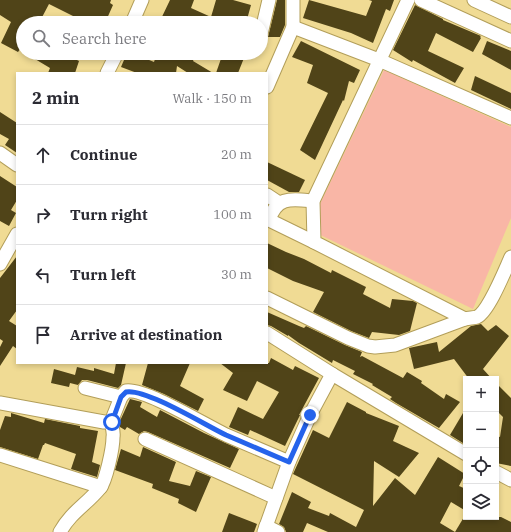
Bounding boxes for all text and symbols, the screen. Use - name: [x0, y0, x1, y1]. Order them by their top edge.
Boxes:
- search box: [16, 16, 268, 60]
- icon: search: [30, 27, 52, 49]
- text: Search here: [62, 29, 147, 48]
- text: 2 min: [32, 87, 80, 109]
- text: Walk · 150 m: [173, 90, 252, 107]
- icon: ahead: [32, 144, 54, 166]
- text: Continue: [70, 145, 137, 164]
- text: 20 m: [221, 146, 252, 163]
- icon: right: [32, 204, 54, 226]
- text: Turn right: [70, 205, 148, 224]
- text: 100 m: [213, 206, 252, 223]
- icon: left: [32, 264, 54, 286]
- text: Turn left: [70, 265, 136, 284]
- text: 30 m: [221, 266, 252, 283]
- icon: arrive: [32, 324, 54, 346]
- text: Arrive at destination: [70, 325, 222, 344]
- map controls: [463, 376, 499, 520]
- button: +: [463, 376, 499, 412]
- route end: [301, 406, 319, 424]
- button: −: [463, 412, 499, 448]
- route start: [103, 413, 121, 431]
- button: locate: [463, 448, 499, 484]
- button: layers: [463, 484, 499, 520]

